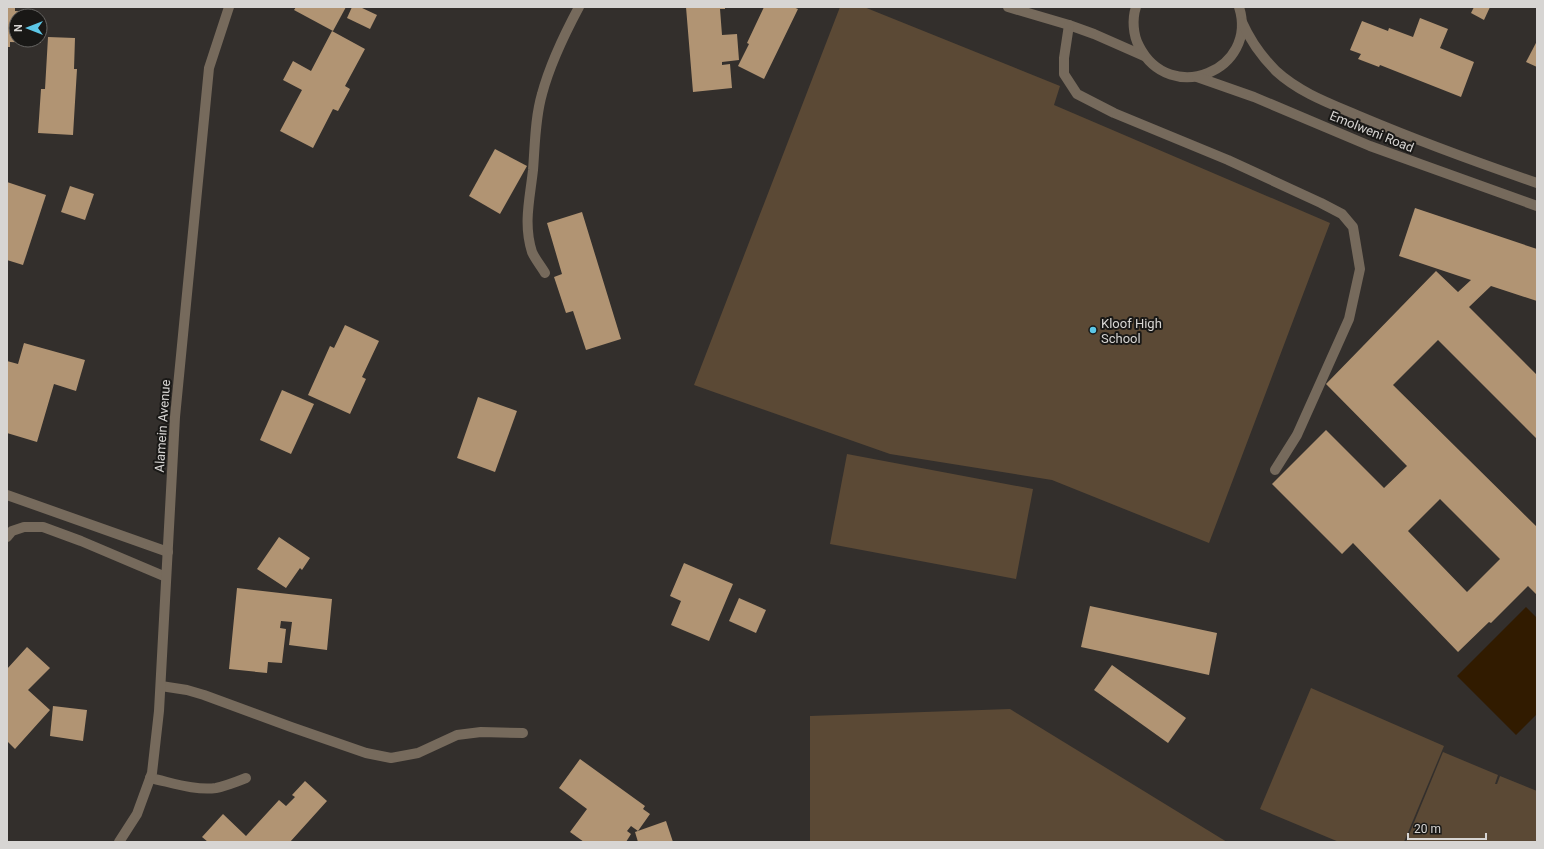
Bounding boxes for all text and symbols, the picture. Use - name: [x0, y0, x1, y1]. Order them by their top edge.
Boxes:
- north arrow: [8, 8, 48, 48]
- text: N: [12, 24, 25, 32]
- street label: Emolweni Road: [1328, 108, 1416, 155]
- place label: Kloof High School: [1101, 316, 1162, 346]
- marker: Kloof High School: [1088, 325, 1098, 335]
- street label: Alamein Avenue: [152, 379, 173, 473]
- scale bar: [1408, 815, 1486, 841]
- text: 20 m: [1414, 822, 1441, 836]

